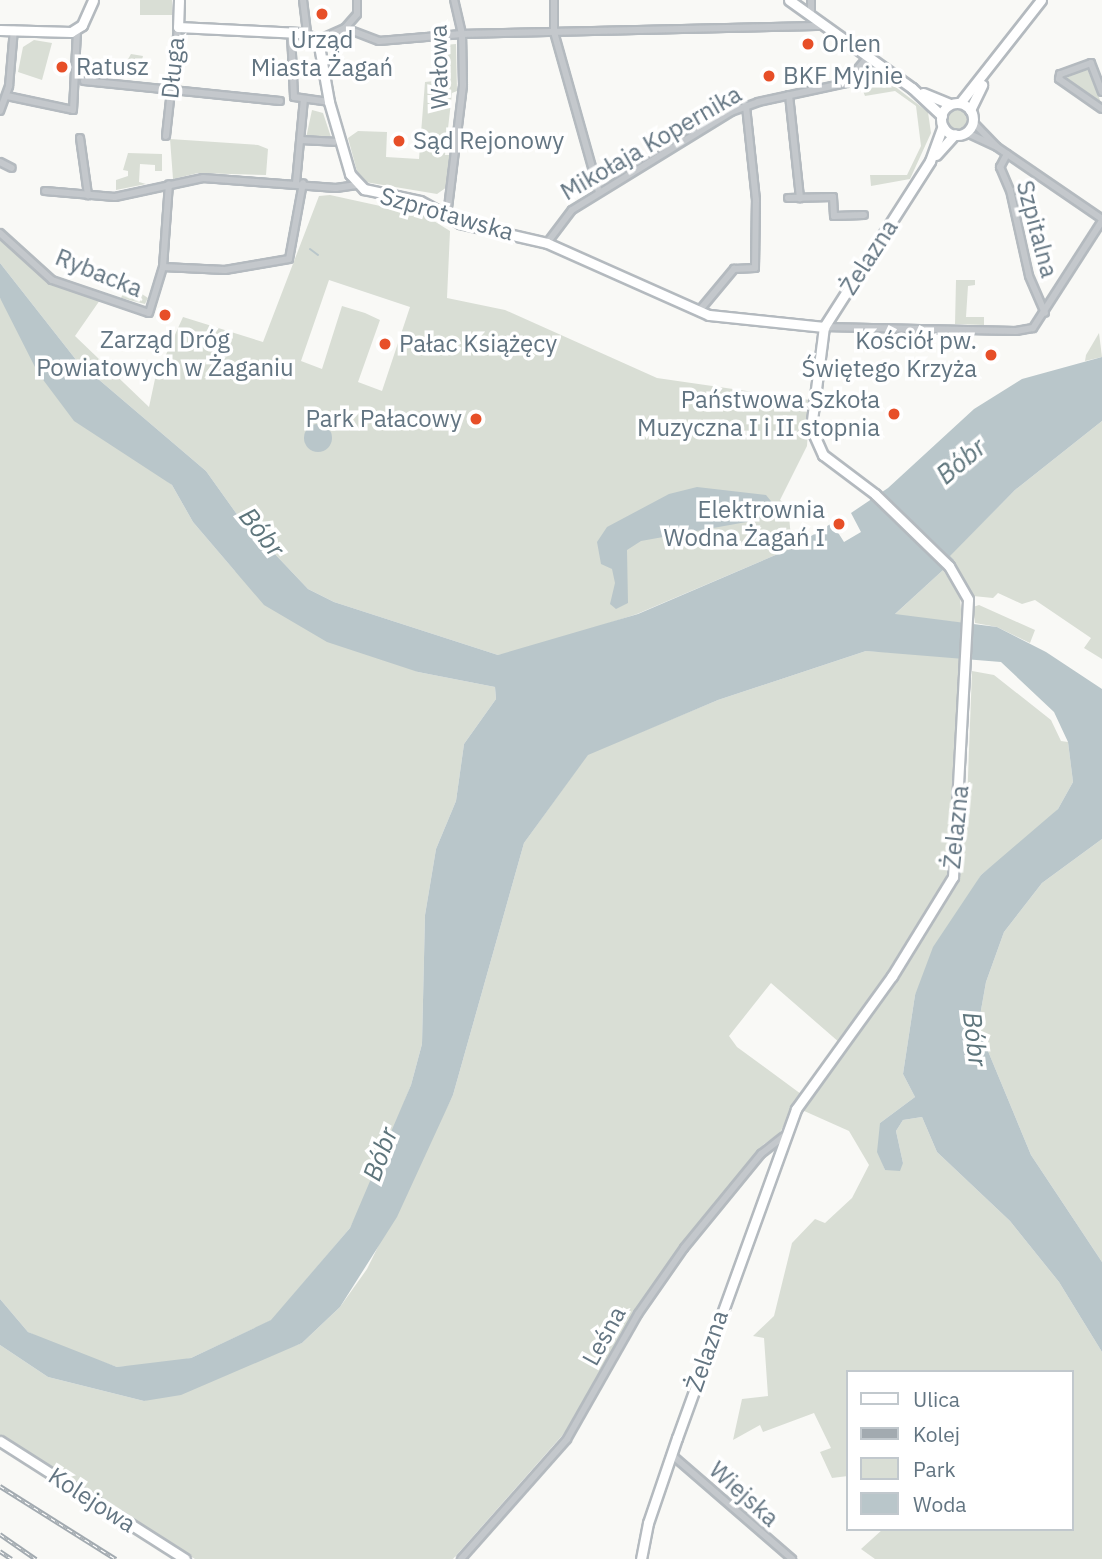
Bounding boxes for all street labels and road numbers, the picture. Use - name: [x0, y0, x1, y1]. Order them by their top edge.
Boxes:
- street label: Wałowa: [424, 24, 454, 110]
- street label: Długa: [155, 36, 191, 100]
- street label: Mikołaja Kopernika: [555, 80, 747, 206]
- street label: Szpitalna: [1010, 177, 1064, 281]
- street label: Szprotawska: [377, 181, 517, 247]
- street label: Żelazna: [834, 214, 904, 300]
- street label: Rybacka: [51, 243, 147, 303]
- street label: Żelazna: [937, 784, 975, 870]
- street label: Leśna: [576, 1301, 632, 1371]
- street label: Żelazna: [680, 1307, 734, 1395]
- street label: Wiejska: [703, 1455, 785, 1533]
- street label: Kolejowa: [43, 1461, 141, 1539]

